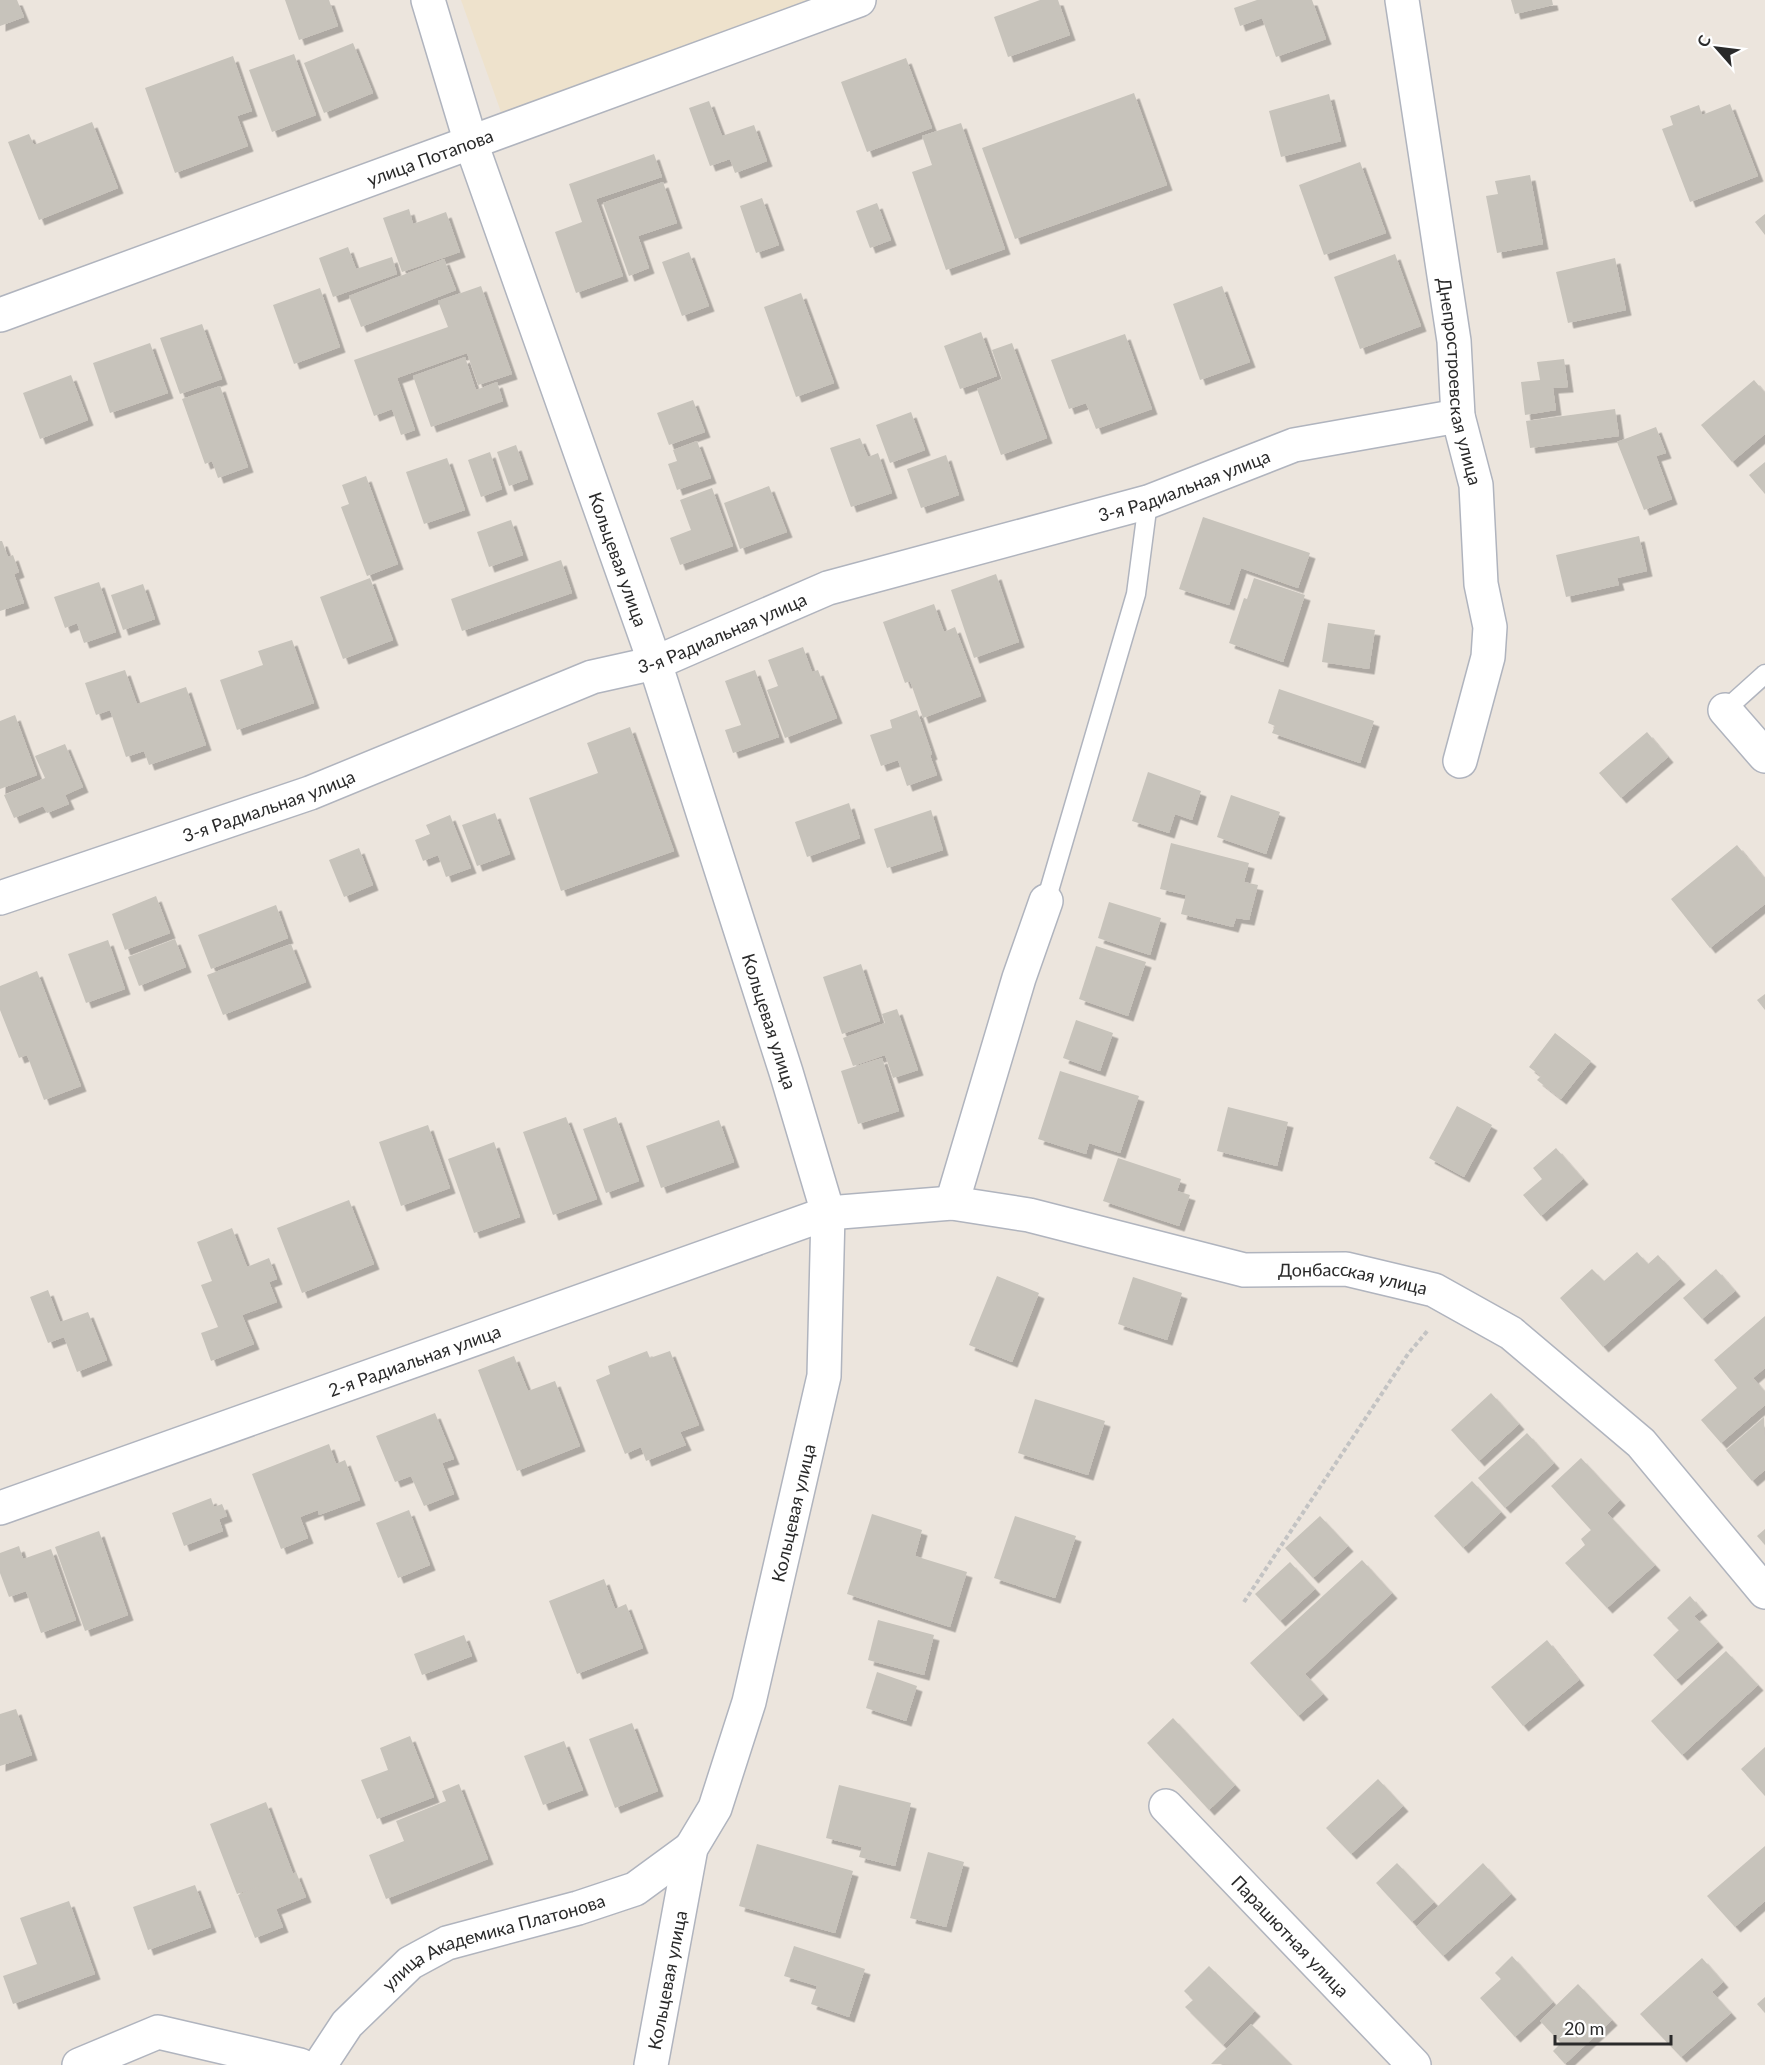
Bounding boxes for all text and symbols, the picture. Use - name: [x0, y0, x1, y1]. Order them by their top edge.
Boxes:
- north arrow: [1687, 18, 1747, 78]
- text: С: [1692, 31, 1714, 50]
- street label: улица Потапова: [364, 124, 496, 191]
- street label: Днепростроевская улица: [1433, 276, 1487, 487]
- street label: 3-я Радиальная улица: [1095, 444, 1273, 526]
- street label: Кольцевая улица: [584, 489, 652, 630]
- street label: 3-я Радиальная улица: [636, 588, 810, 678]
- street label: 3-я Радиальная улица: [180, 765, 358, 846]
- street label: Кольцевая улица: [738, 951, 801, 1092]
- street label: Донбасская улица: [1278, 1258, 1430, 1299]
- street label: 2-я Радиальная улица: [325, 1320, 504, 1401]
- street label: Кольцевая улица: [766, 1442, 820, 1584]
- street label: Парашютная улица: [1227, 1870, 1354, 2002]
- street label: улица Академика Платонова: [377, 1889, 608, 1995]
- street label: Кольцевая улица: [643, 1909, 691, 2051]
- scale bar: [1555, 2008, 1670, 2046]
- text: 20 m: [1564, 2017, 1604, 2039]

